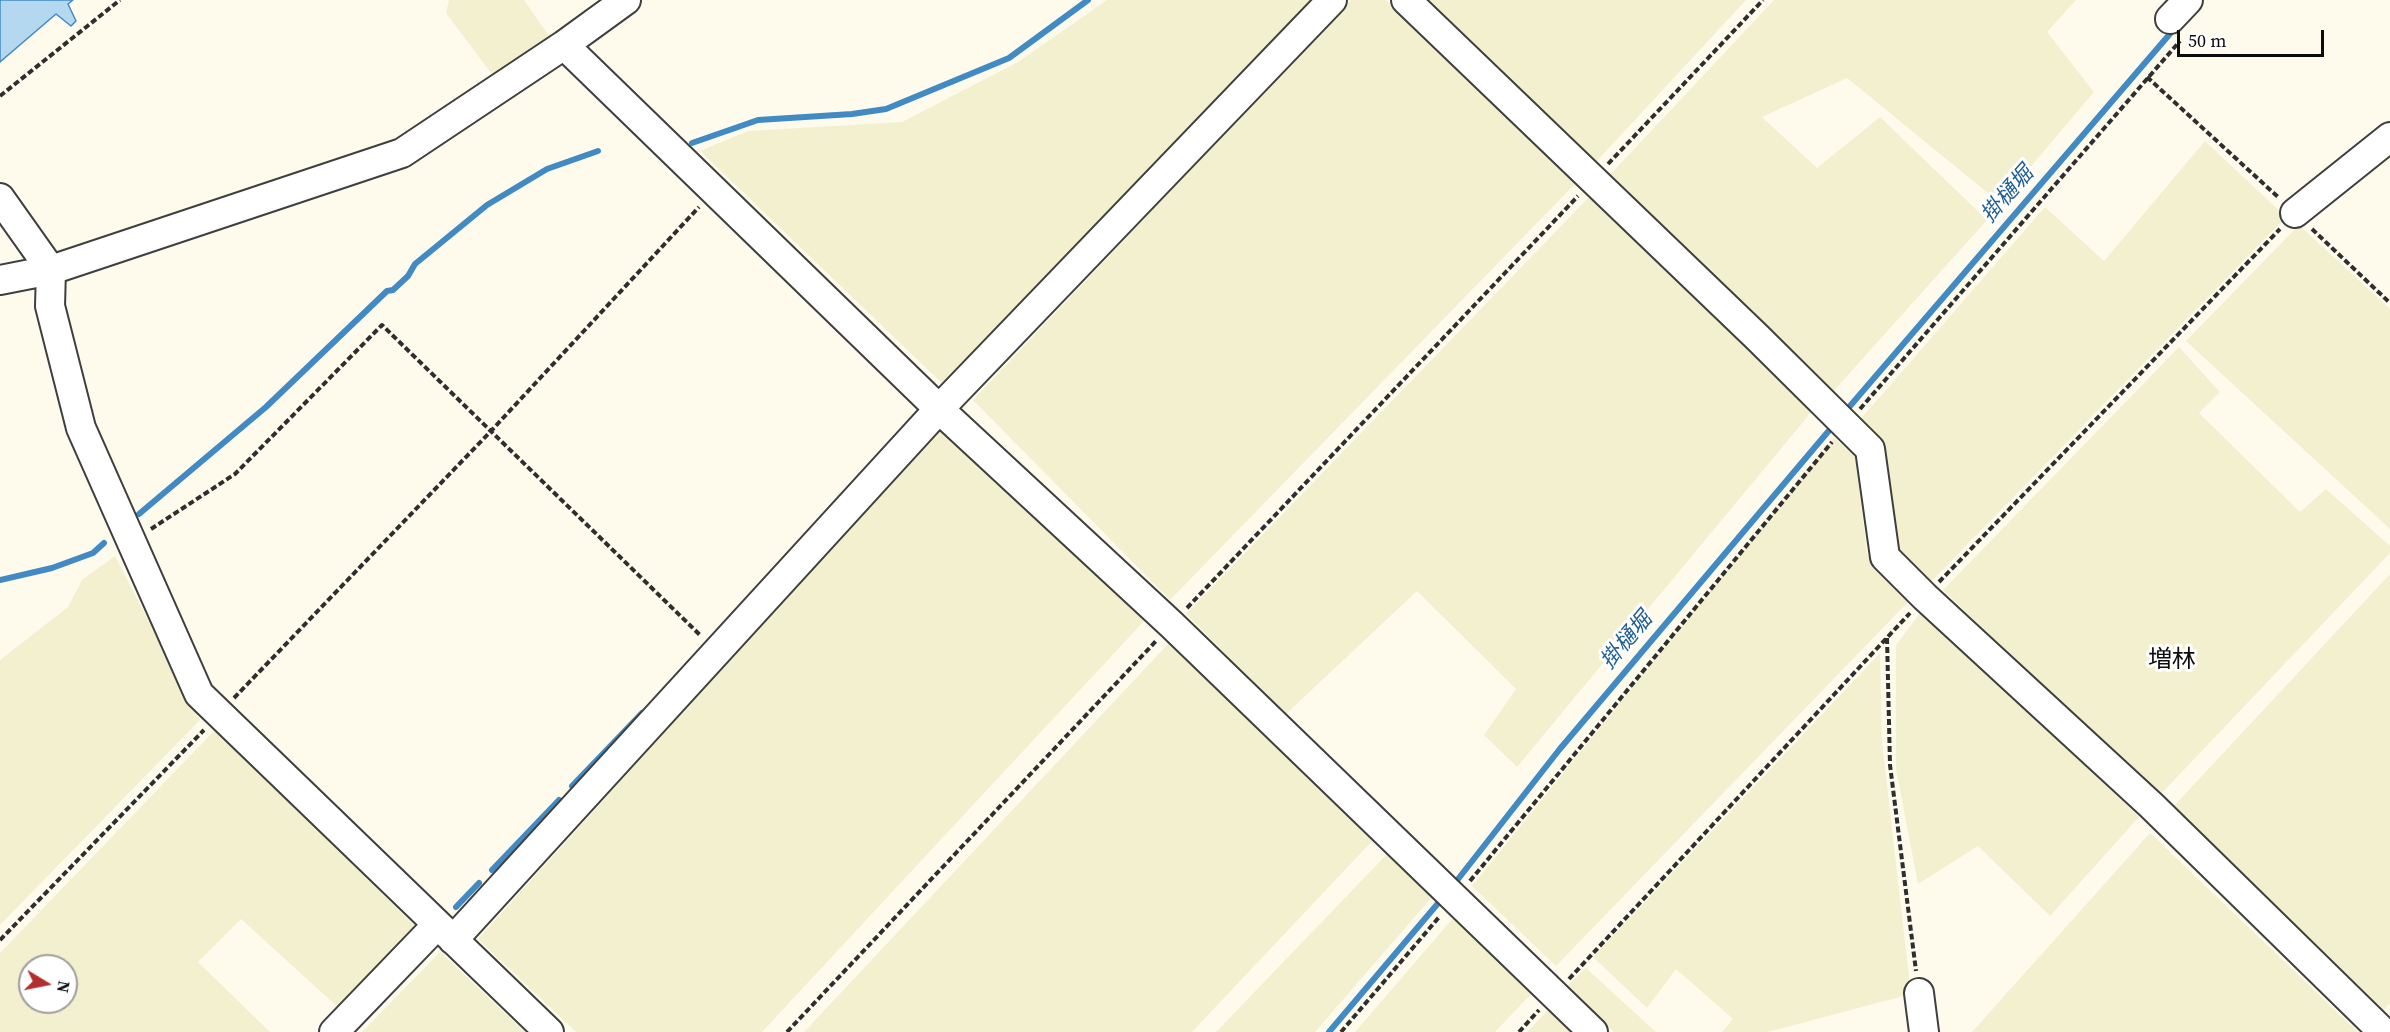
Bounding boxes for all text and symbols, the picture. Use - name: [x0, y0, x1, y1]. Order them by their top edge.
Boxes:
- scale bar: [2180, 18, 2327, 56]
- text: 50 m: [2188, 28, 2226, 53]
- water label: 掛樋堀: [1976, 161, 2040, 229]
- water label: 掛樋堀: [1596, 607, 1658, 675]
- district label: 増林: [2148, 647, 2196, 675]
- north arrow: [18, 954, 78, 1014]
- text: N: [52, 979, 76, 994]

